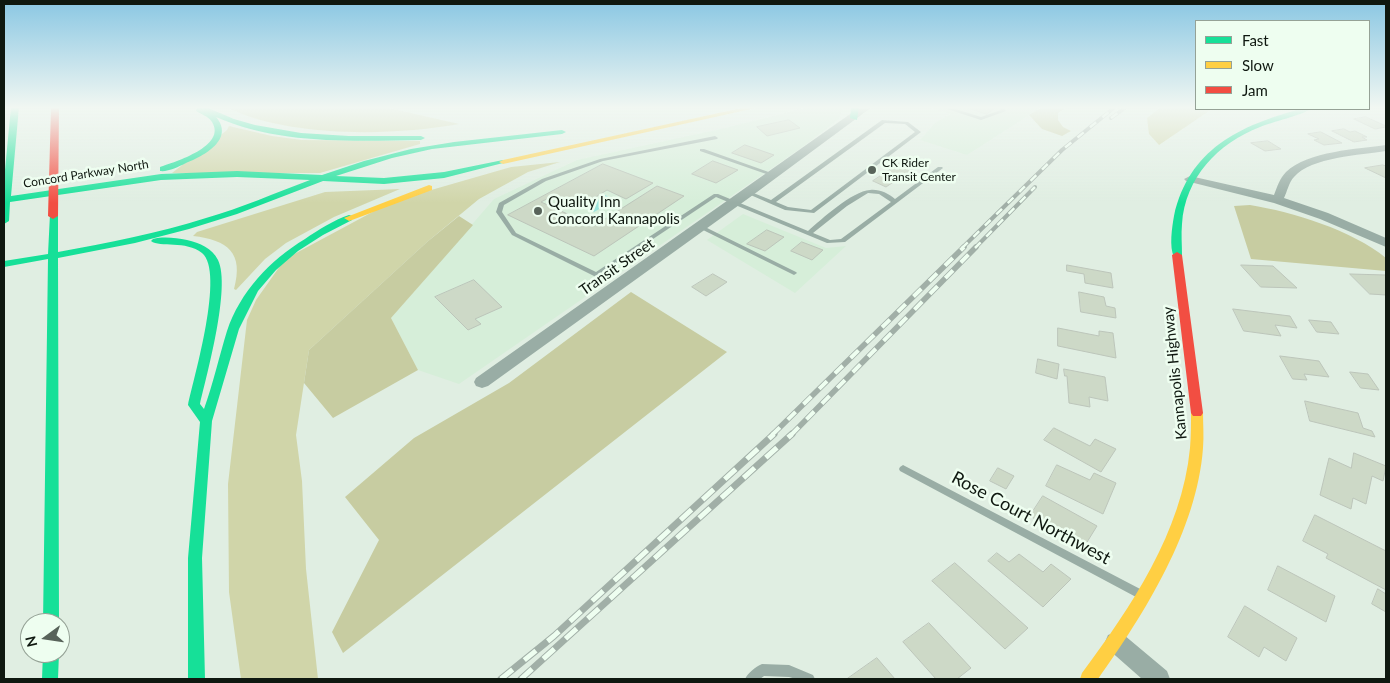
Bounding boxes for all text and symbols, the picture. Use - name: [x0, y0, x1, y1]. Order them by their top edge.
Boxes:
- legend: [1195, 20, 1370, 110]
- text: Fast: [1242, 31, 1269, 49]
- text: Slow: [1242, 56, 1274, 74]
- text: Jam: [1242, 81, 1268, 99]
- place label: CK Rider Transit Center: [882, 156, 956, 184]
- street label: Concord Parkway North: [22, 157, 150, 191]
- marker: CK Rider Transit Center: [866, 164, 878, 176]
- place label: Quality Inn Concord Kannapolis: [548, 193, 680, 228]
- marker: Quality Inn Concord Kannapolis: [532, 205, 544, 217]
- street label: Transit Street: [576, 235, 658, 299]
- street label: Kannapolis Highway: [1159, 306, 1191, 440]
- street label: Rose Court Northwest: [948, 467, 1114, 569]
- north arrow: [20, 613, 70, 663]
- text: N: [21, 634, 40, 649]

